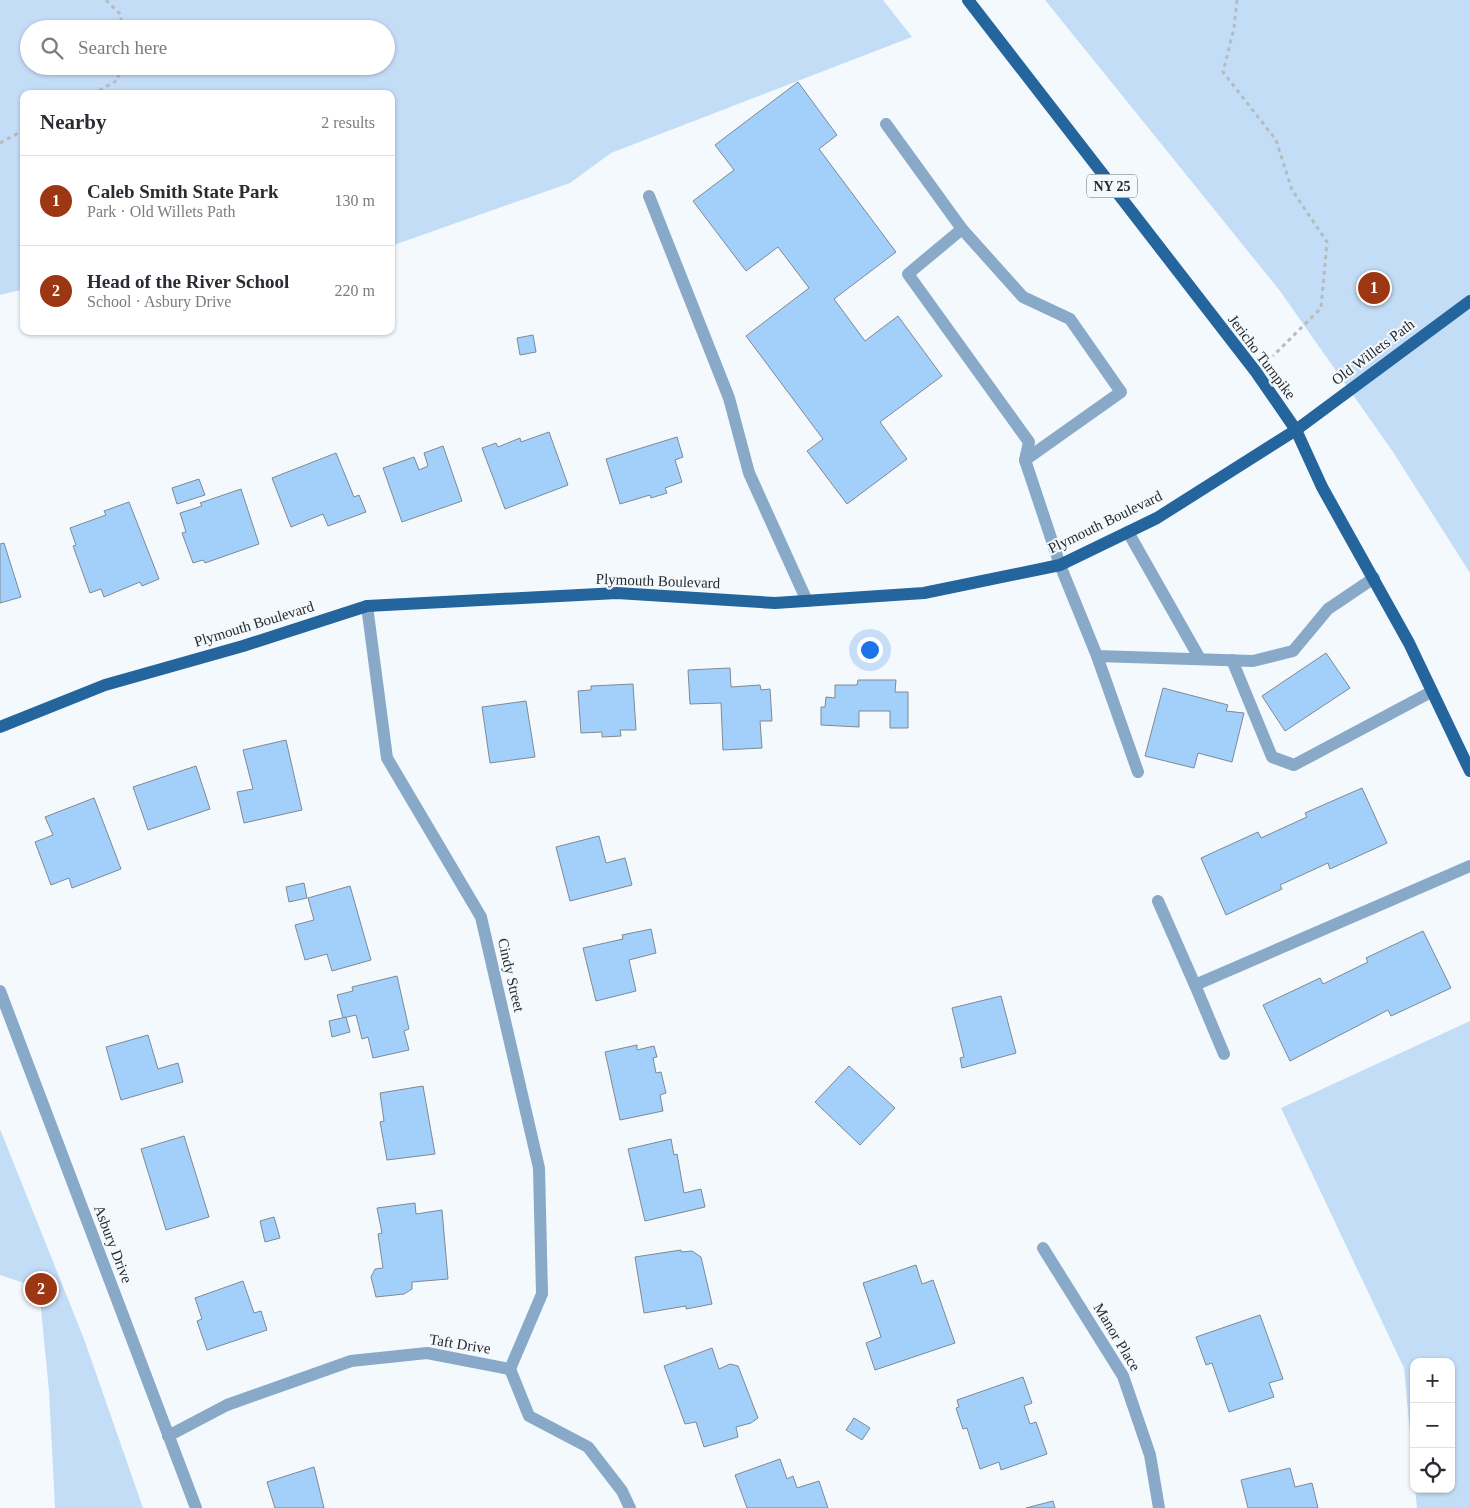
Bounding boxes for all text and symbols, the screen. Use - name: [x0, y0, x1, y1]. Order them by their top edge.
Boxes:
- search box: [20, 20, 395, 75]
- icon: search: [38, 34, 66, 62]
- text: Search here: [78, 37, 167, 58]
- text: Nearby: [40, 110, 107, 134]
- text: 2 results: [321, 114, 375, 131]
- road number: NY 25: [1087, 175, 1137, 198]
- text: Caleb Smith State Park: [87, 181, 279, 202]
- text: 1: [52, 192, 60, 209]
- text: 130 m: [335, 192, 375, 209]
- text: Park · Old Willets Path: [87, 203, 235, 220]
- pin: 1: [1358, 269, 1390, 307]
- text: Head of the River School: [87, 271, 289, 292]
- text: 2: [52, 282, 60, 299]
- text: 220 m: [335, 282, 375, 299]
- text: School · Asbury Drive: [87, 293, 231, 310]
- street label: Jericho Turnpike: [1225, 312, 1299, 403]
- street label: Old Willets Path: [1329, 315, 1418, 388]
- street label: Plymouth Boulevard: [1046, 487, 1165, 556]
- street label: Plymouth Boulevard: [595, 571, 721, 591]
- street label: Plymouth Boulevard: [192, 598, 316, 650]
- your location: [857, 637, 883, 663]
- street label: Cindy Street: [495, 936, 527, 1014]
- street label: Asbury Drive: [91, 1203, 135, 1285]
- pin: 2: [25, 1270, 57, 1308]
- street label: Manor Place: [1091, 1300, 1144, 1374]
- street label: Taft Drive: [428, 1331, 492, 1357]
- map controls: [1410, 1358, 1455, 1493]
- button: +: [1410, 1358, 1455, 1403]
- button: −: [1410, 1403, 1455, 1448]
- button: locate: [1410, 1448, 1455, 1493]

